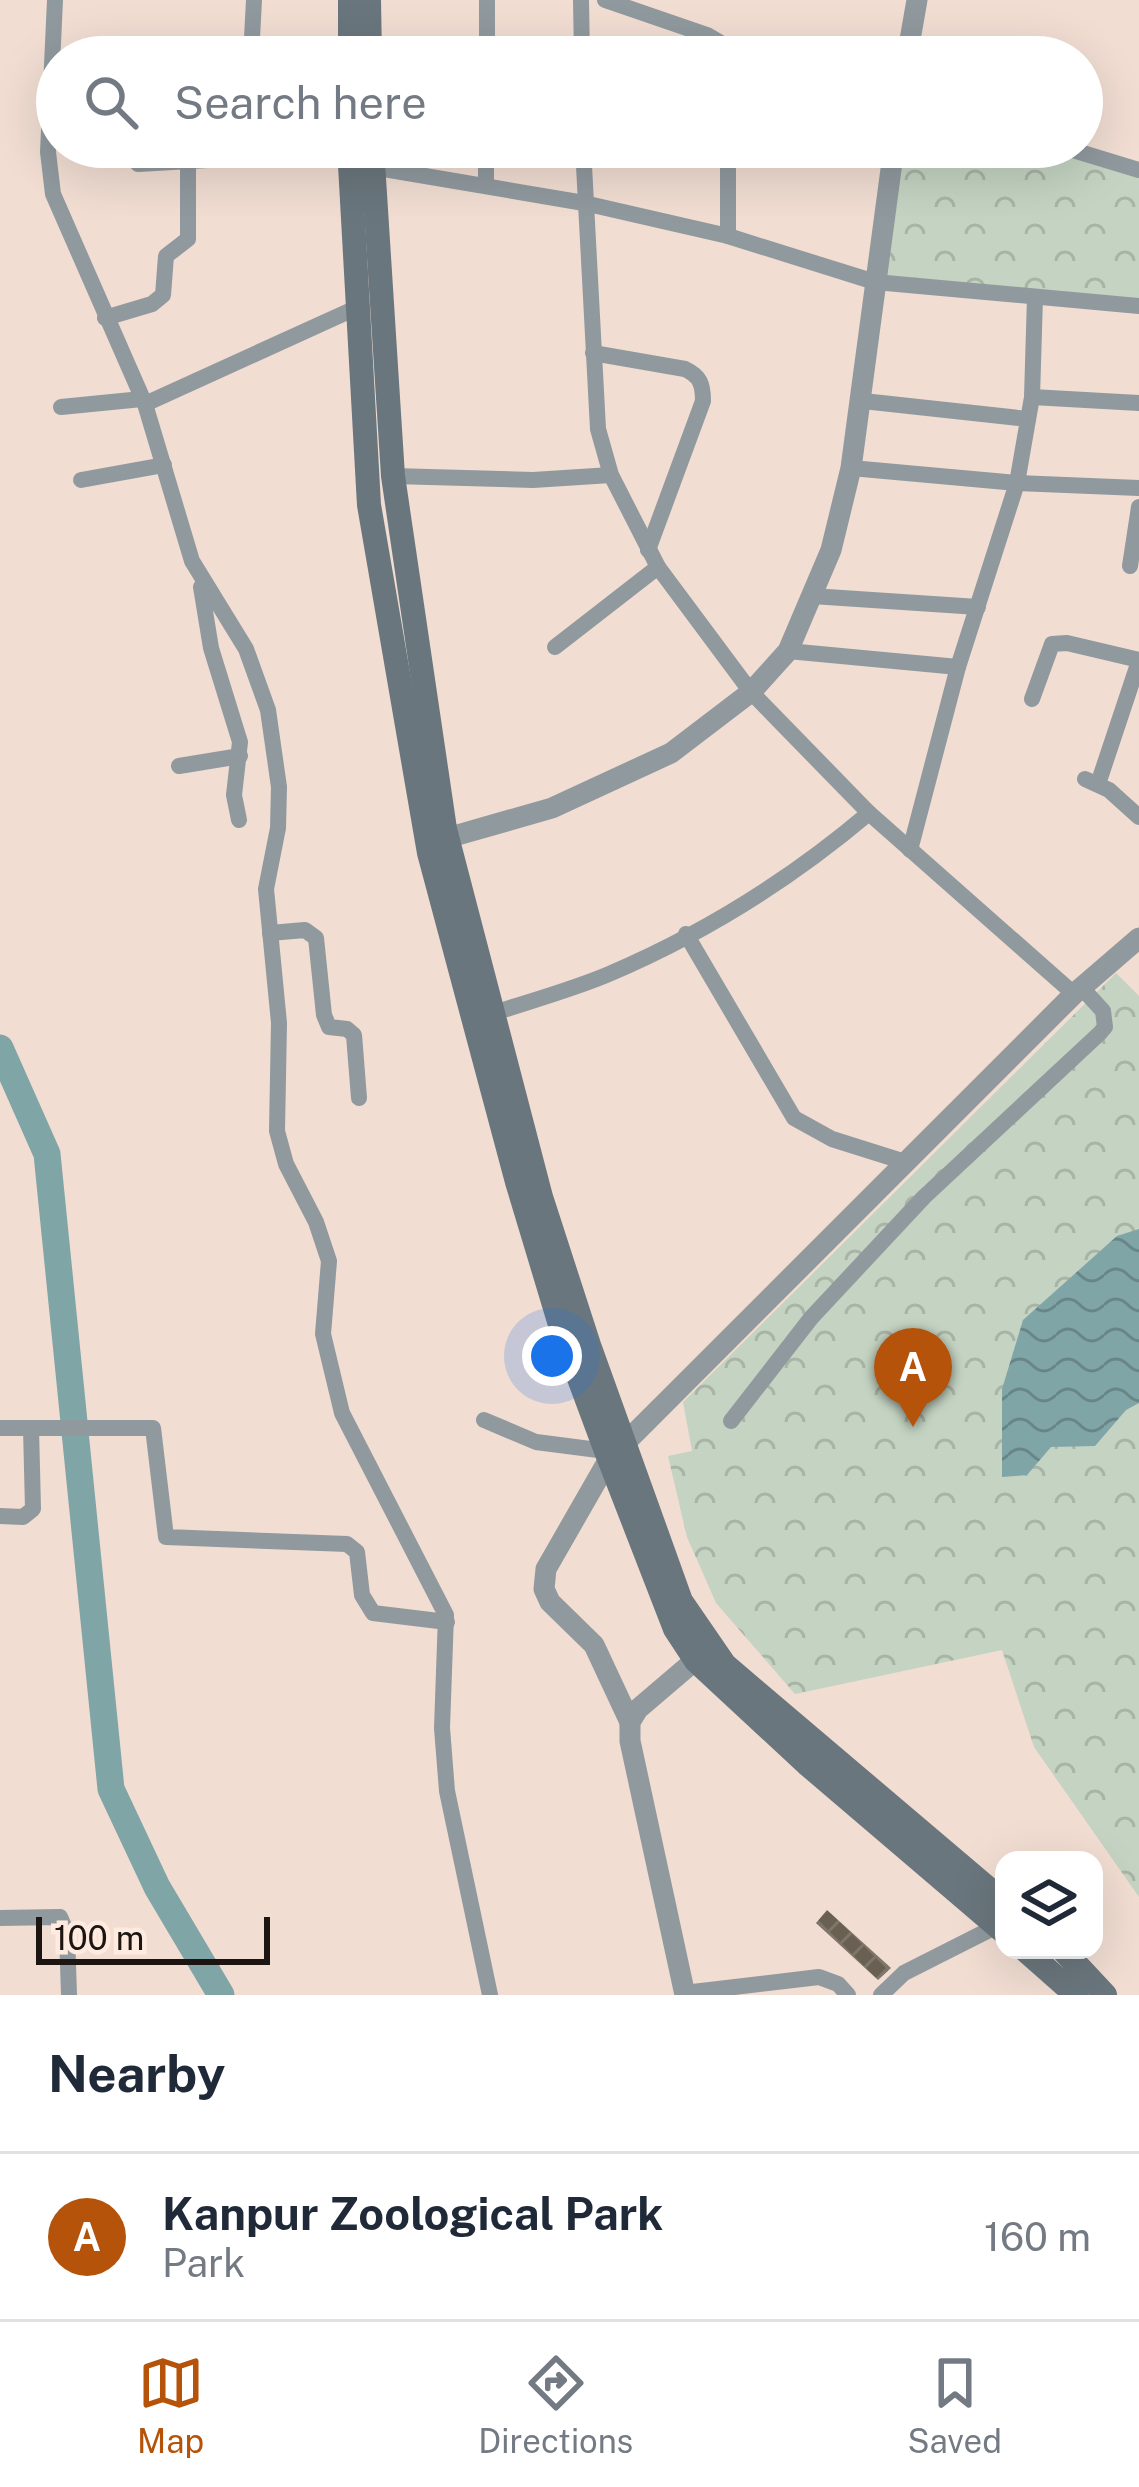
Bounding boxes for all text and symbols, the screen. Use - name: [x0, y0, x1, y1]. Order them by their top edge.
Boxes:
- search box: [36, 36, 1103, 168]
- icon: search: [78, 69, 144, 135]
- text: Search here: [174, 76, 427, 129]
- your location: [522, 1326, 582, 1386]
- pin: A: [874, 1328, 952, 1427]
- map controls: [995, 1851, 1103, 1959]
- button: layers: [995, 1851, 1103, 1959]
- scale bar: [36, 1911, 270, 1964]
- text: 100 m: [54, 1919, 144, 1957]
- text: Nearby: [48, 2044, 225, 2103]
- text: Kanpur Zoological Park: [162, 2187, 663, 2240]
- text: A: [73, 2214, 101, 2260]
- text: 160 m: [984, 2214, 1091, 2260]
- text: Park: [162, 2240, 245, 2286]
- tab: Map: [137, 2350, 204, 2460]
- tab: Directions: [478, 2350, 633, 2460]
- tab: Saved: [908, 2350, 1002, 2460]

